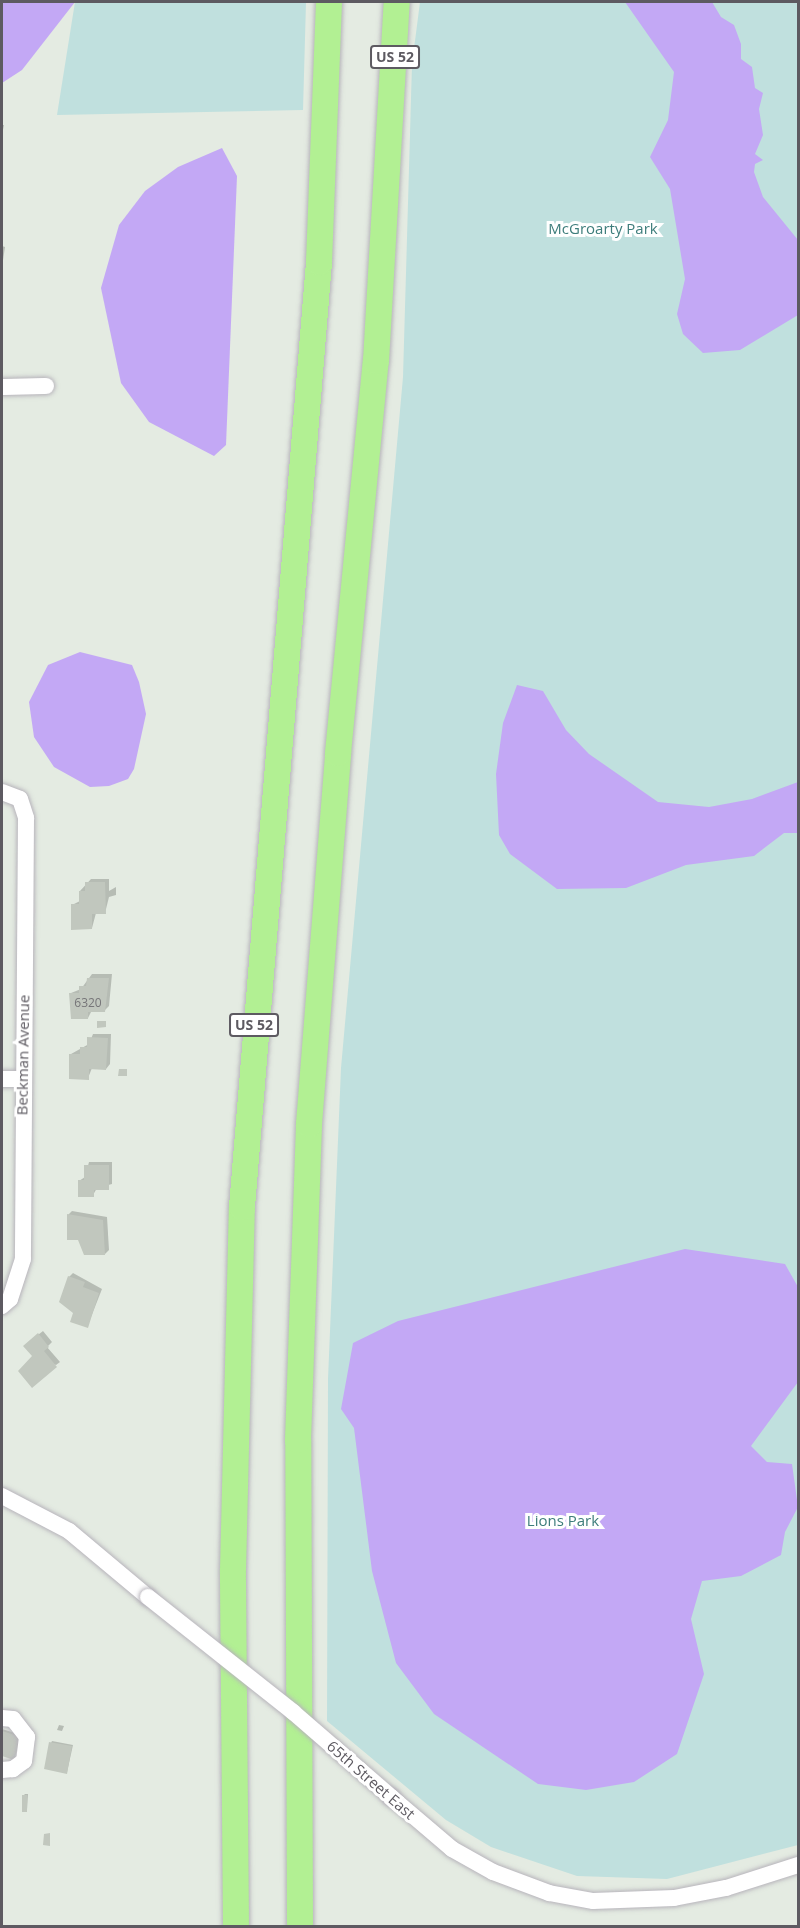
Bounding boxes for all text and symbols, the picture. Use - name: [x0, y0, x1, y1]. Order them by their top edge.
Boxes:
- road number: US 52: [370, 46, 420, 68]
- park label: McGroarty Park: [548, 220, 658, 238]
- street label: Beckman Avenue: [13, 994, 33, 1116]
- house number: 6320: [74, 996, 102, 1010]
- road number: US 52: [228, 1014, 280, 1036]
- park label: Lions Park: [527, 1512, 599, 1530]
- street label: 65th Street East: [323, 1737, 419, 1823]

